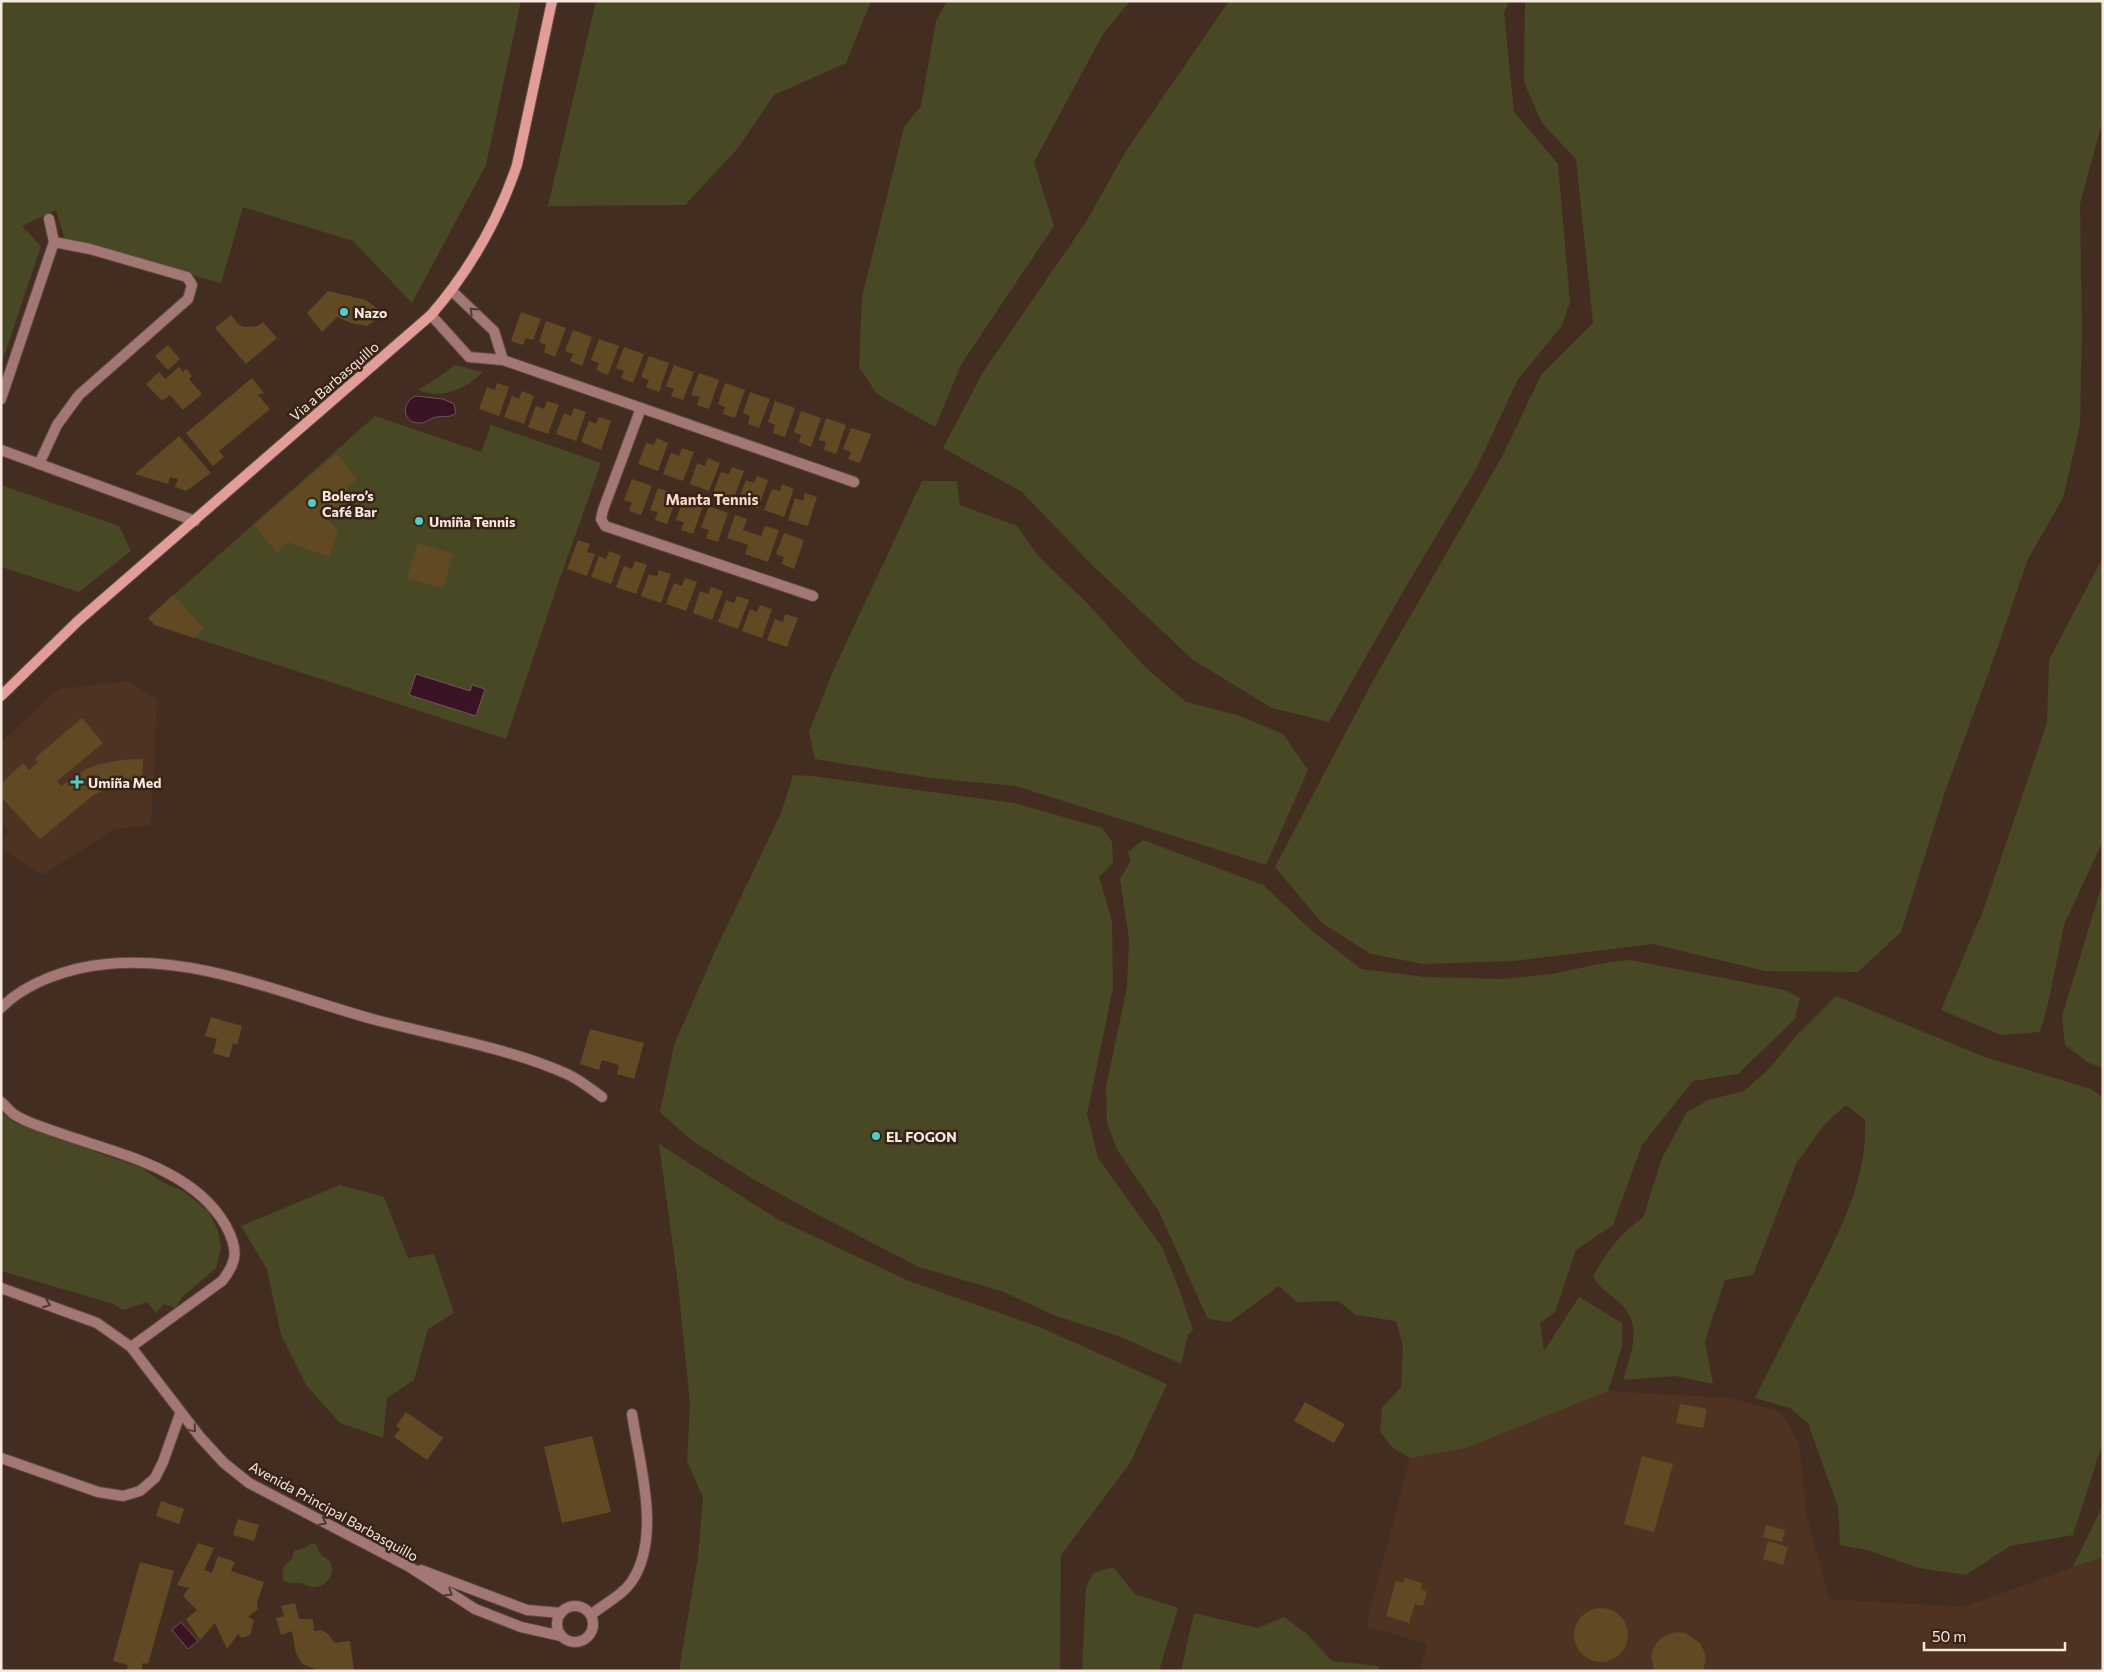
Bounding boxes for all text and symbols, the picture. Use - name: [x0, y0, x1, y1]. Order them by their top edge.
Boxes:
- place label: Nazo: [354, 304, 387, 321]
- marker: Nazo: [338, 306, 350, 318]
- one-way arrow: [469, 308, 478, 317]
- street label: Via a Barbasquillo: [286, 338, 382, 424]
- place label: Bolero’s Café Bar: [322, 487, 377, 520]
- district label: Manta Tennis: [666, 490, 759, 508]
- marker: Bolero’s Café Bar: [306, 497, 318, 509]
- place label: Umiña Tennis: [429, 513, 516, 530]
- marker: Umiña Tennis: [413, 515, 425, 527]
- place label: Umiña Med: [88, 774, 161, 791]
- marker: Umiña Med: [70, 775, 84, 789]
- place label: EL FOGON: [886, 1128, 957, 1145]
- marker: EL FOGON: [870, 1130, 882, 1142]
- one-way arrow: [42, 1298, 51, 1308]
- one-way arrow: [187, 1423, 196, 1432]
- street label: Avenida Principal Barbasquillo: [247, 1457, 421, 1565]
- one-way arrow: [318, 1516, 327, 1526]
- one-way arrow: [443, 1587, 452, 1596]
- scale bar: [1924, 1620, 2065, 1652]
- text: 50 m: [1932, 1627, 1966, 1645]

